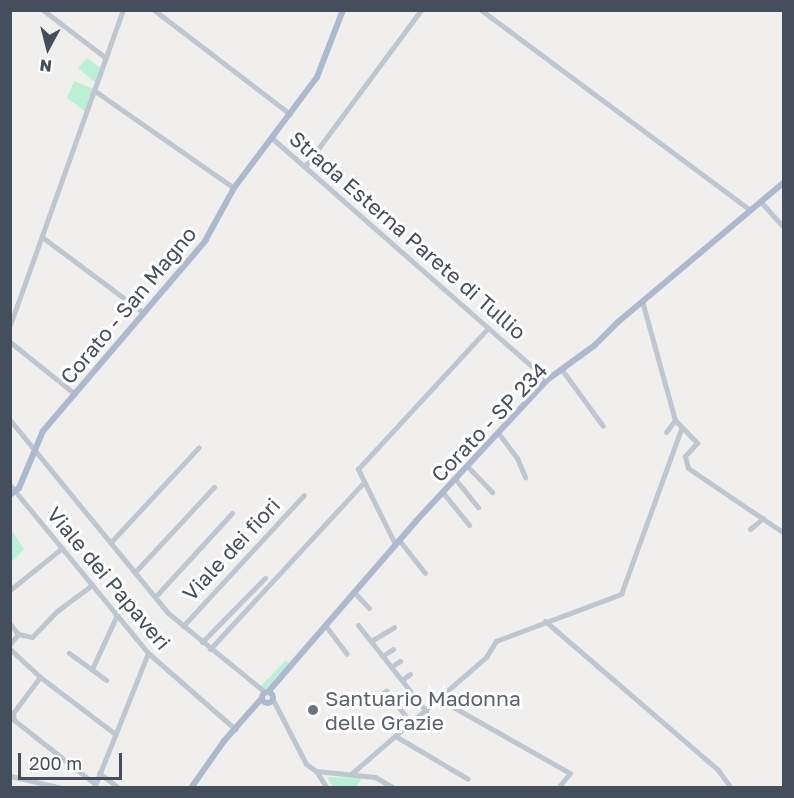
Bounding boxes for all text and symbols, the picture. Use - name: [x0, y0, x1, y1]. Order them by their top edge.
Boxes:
- north arrow: [18, 18, 78, 78]
- text: N: [39, 55, 53, 77]
- street label: Strada Esterna Parete di Tullio: [285, 126, 531, 344]
- street label: Corato - San Magno: [55, 221, 201, 389]
- street label: Corato - SP 234: [426, 357, 552, 487]
- street label: Viale dei fiori: [177, 492, 285, 606]
- street label: Viale dei Papaveri: [42, 501, 176, 655]
- place label: Santuario Madonna delle Grazie: [325, 685, 521, 735]
- marker: Santuario Madonna delle Grazie: [306, 703, 320, 717]
- scale bar: [21, 741, 124, 779]
- text: 200 m: [29, 752, 82, 774]

